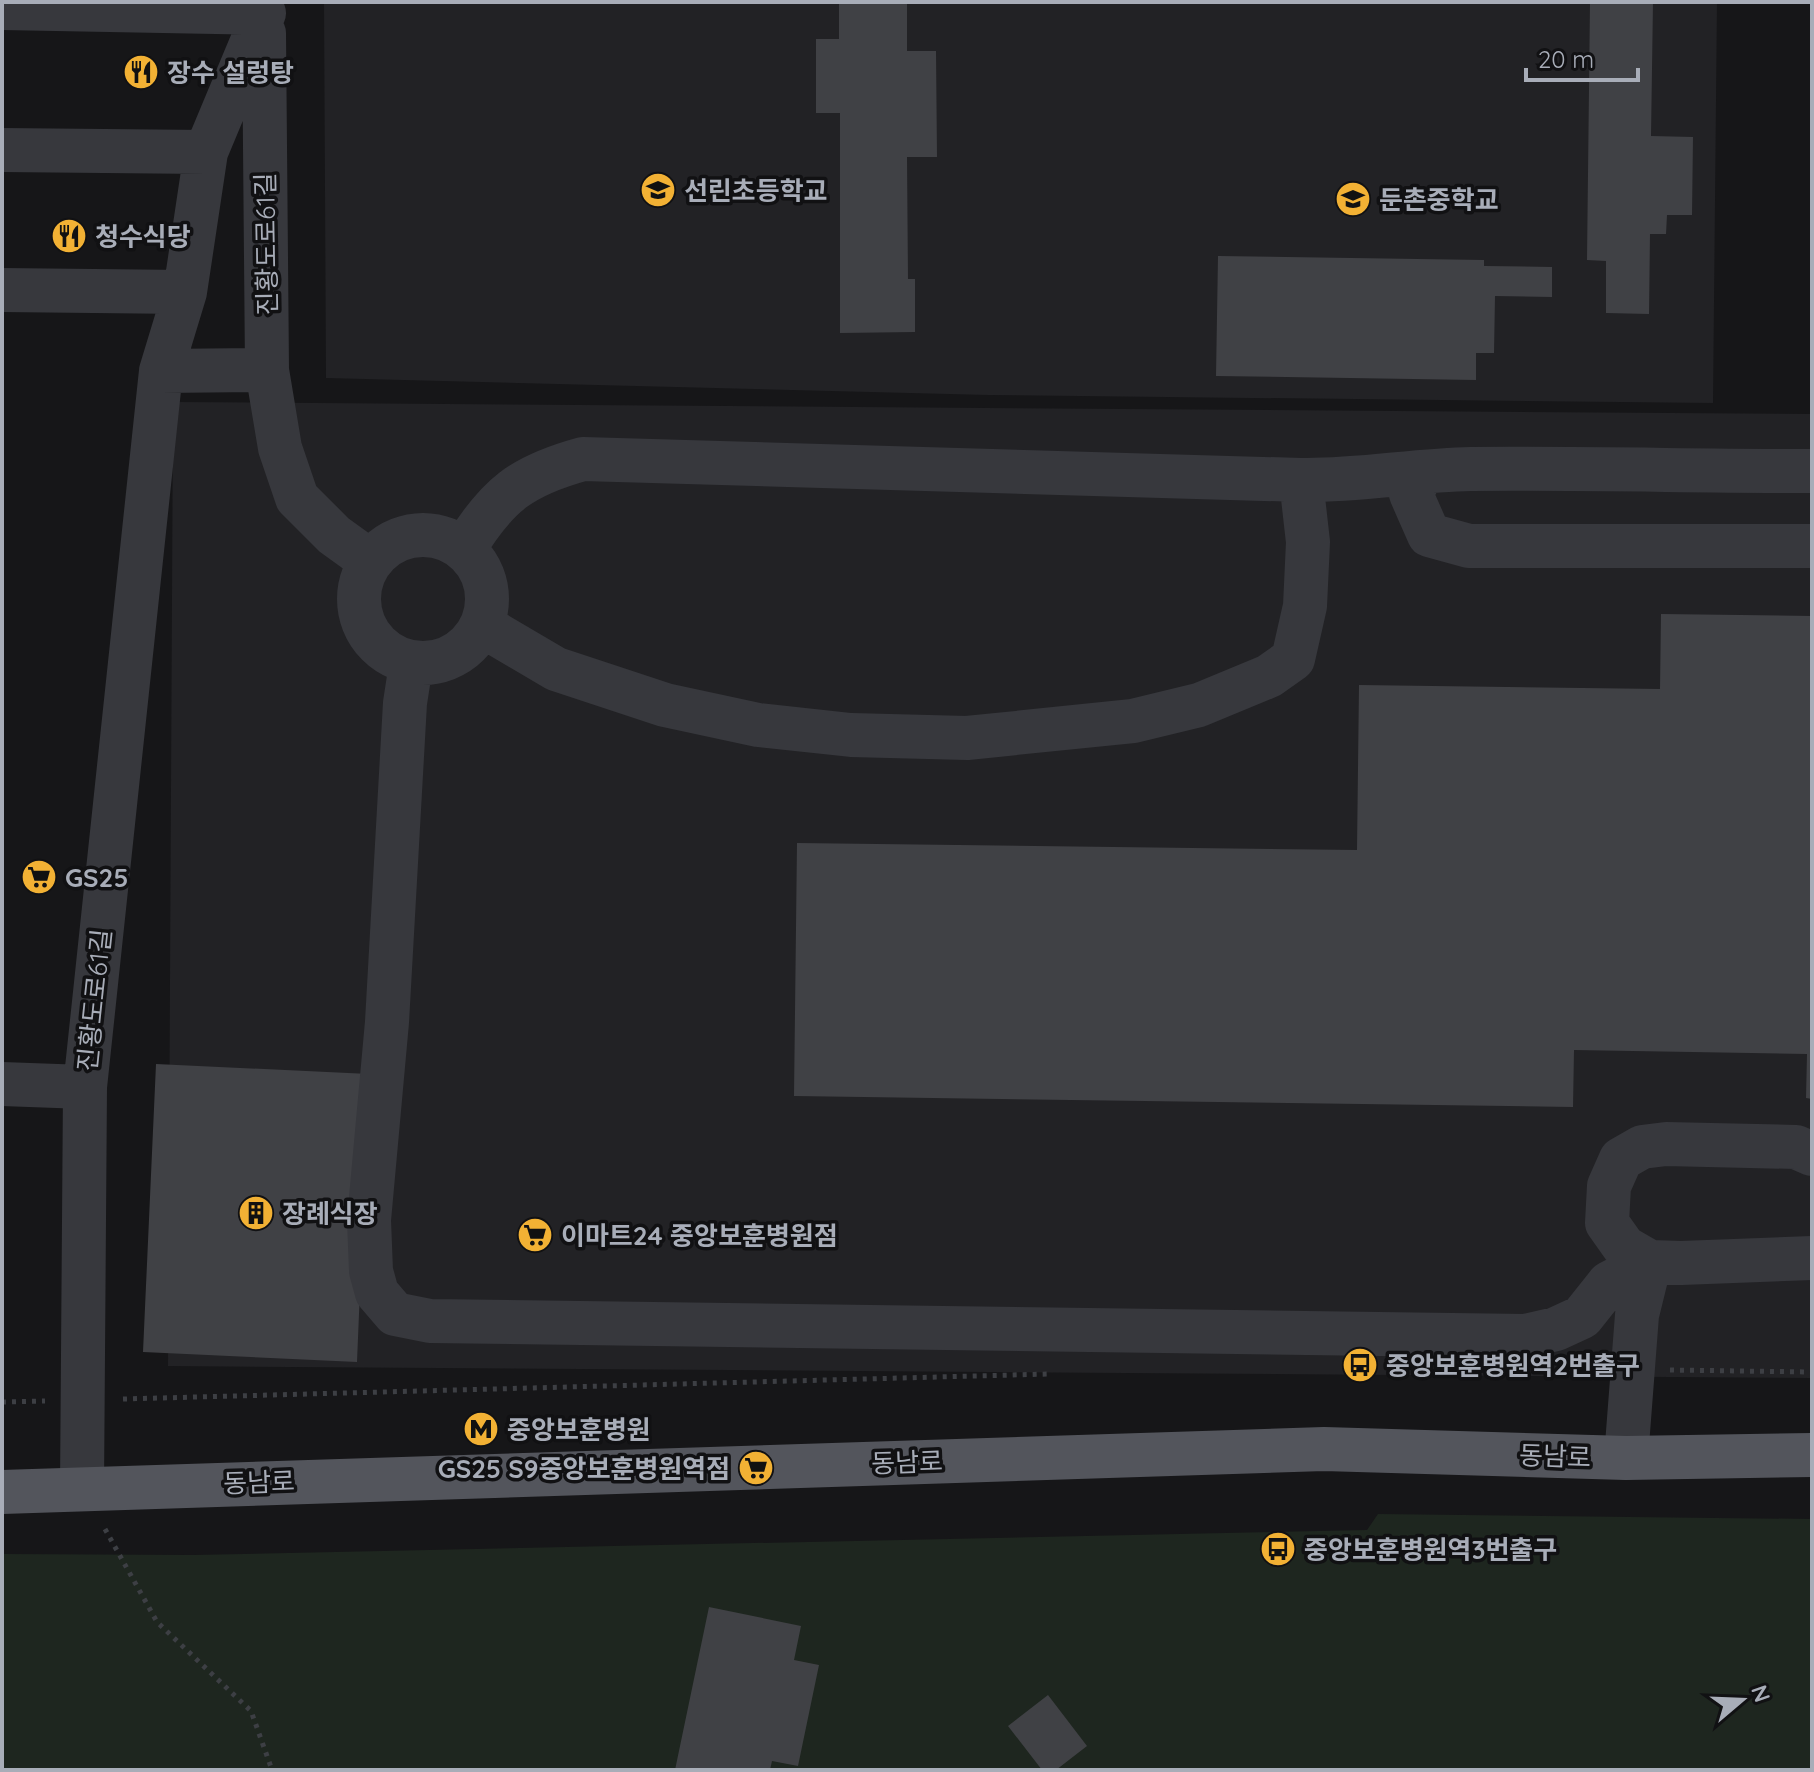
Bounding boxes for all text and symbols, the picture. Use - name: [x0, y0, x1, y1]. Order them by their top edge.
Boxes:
- scale bar: [1526, 32, 1638, 82]
- text: 20 m: [1538, 44, 1594, 74]
- restaurant icon: 장수 설렁탕: [122, 53, 160, 91]
- place label: 장수 설렁탕: [167, 56, 294, 89]
- school or university icon: 선린초등학교: [639, 171, 677, 209]
- street label: 진황도로61길: [248, 172, 284, 316]
- place label: 선린초등학교: [684, 174, 828, 207]
- school or university icon: 둔촌중학교: [1334, 180, 1372, 218]
- place label: 둔촌중학교: [1379, 183, 1499, 216]
- restaurant icon: 청수식당: [50, 217, 88, 255]
- place label: 청수식당: [95, 220, 191, 253]
- supermarket icon: GS25: [20, 858, 58, 896]
- place label: GS25: [65, 861, 128, 894]
- street label: 진황도로61길: [70, 927, 118, 1073]
- building icon: 장례식장: [237, 1194, 275, 1232]
- place label: 장례식장: [282, 1197, 378, 1230]
- supermarket icon: 이마트24 중앙보훈병원점: [516, 1216, 554, 1254]
- place label: 이마트24 중앙보훈병원점: [561, 1219, 838, 1252]
- bus stop icon: 중앙보훈병원역2번출구: [1341, 1346, 1379, 1384]
- place label: 중앙보훈병원역2번출구: [1386, 1349, 1640, 1382]
- metro station icon: 중앙보훈병원: [462, 1410, 500, 1448]
- place label: 중앙보훈병원: [507, 1413, 651, 1446]
- street label: 동남로: [1519, 1438, 1591, 1474]
- street label: 동남로: [871, 1444, 943, 1480]
- supermarket icon: GS25 S9중앙보훈병원역점: [737, 1449, 775, 1487]
- place label: GS25 S9중앙보훈병원역점: [438, 1452, 730, 1485]
- street label: 동남로: [223, 1464, 295, 1500]
- bus stop icon: 중앙보훈병원역3번출구: [1259, 1530, 1297, 1568]
- place label: 중앙보훈병원역3번출구: [1304, 1533, 1557, 1566]
- north arrow: [1702, 1660, 1782, 1740]
- text: N: [1745, 1681, 1777, 1706]

